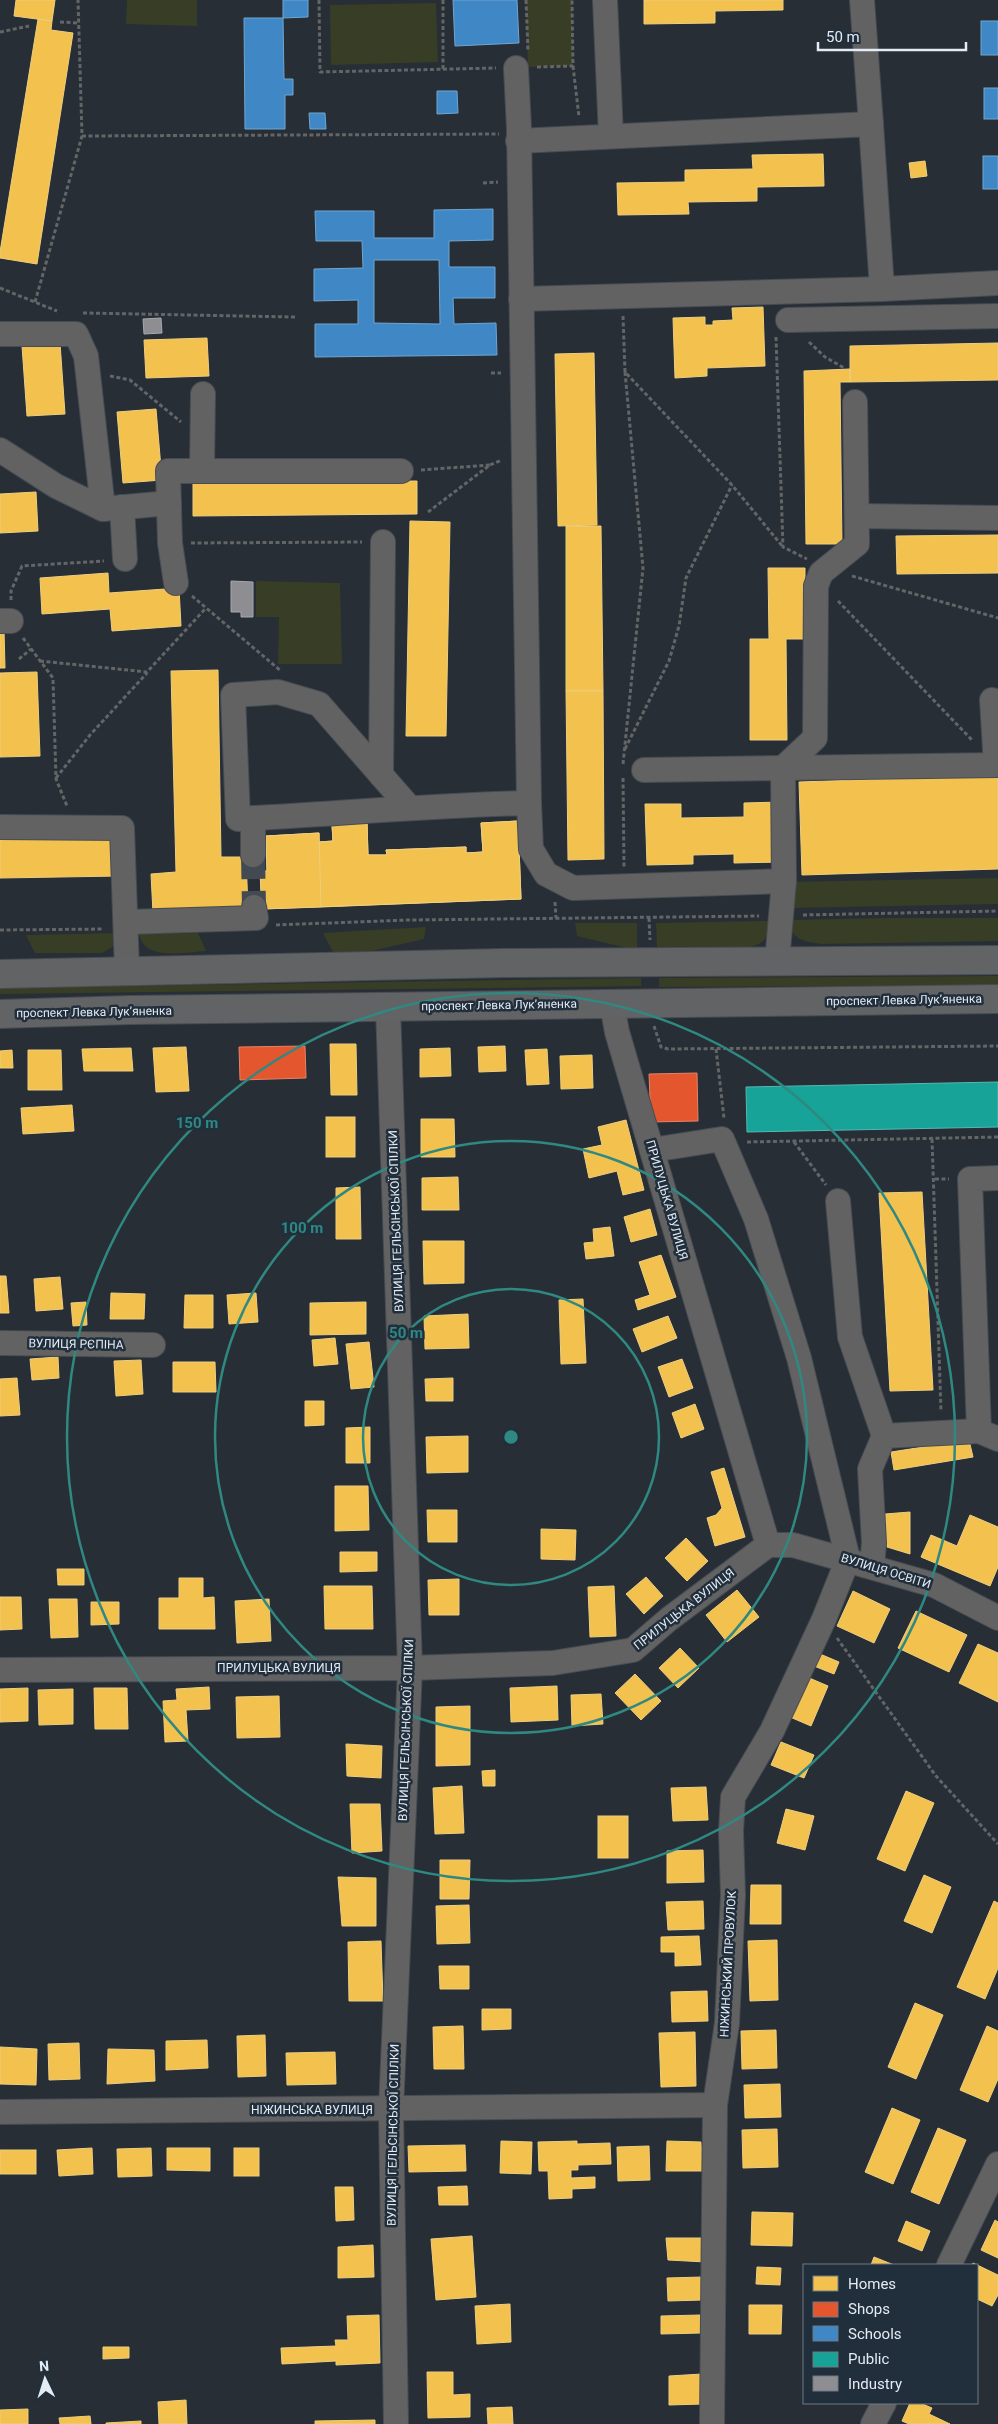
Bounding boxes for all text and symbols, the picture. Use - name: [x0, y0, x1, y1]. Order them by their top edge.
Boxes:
- scale bar: [818, 20, 966, 52]
- text: 50 m: [826, 28, 860, 46]
- street label: проспект Левка Лукʼяненка: [826, 992, 982, 1008]
- street label: проспект Левка Лукʼяненка: [421, 997, 577, 1013]
- street label: проспект Левка Лукʼяненка: [16, 1004, 172, 1020]
- text: 150 m: [176, 1114, 218, 1132]
- street label: ВУЛИЦЯ ГЕЛЬСІНСЬКОЇ СПІЛКИ: [385, 1130, 406, 1312]
- street label: ПРИЛУЦЬКА ВУЛИЦЯ: [643, 1139, 691, 1261]
- text: 100 m: [281, 1219, 323, 1237]
- text: 50 m: [389, 1324, 423, 1342]
- street label: ВУЛИЦЯ РЄПІНА: [28, 1336, 124, 1352]
- centre of rings: [502, 1428, 520, 1446]
- street label: ВУЛИЦЯ ОСВІТИ: [839, 1551, 933, 1591]
- street label: ПРИЛУЦЬКА ВУЛИЦЯ: [631, 1565, 737, 1653]
- street label: ВУЛИЦЯ ГЕЛЬСІНСЬКОЇ СПІЛКИ: [395, 1639, 416, 1821]
- street label: ПРИЛУЦЬКА ВУЛИЦЯ: [217, 1661, 341, 1675]
- street label: НІЖИНСЬКИЙ ПРОВУЛОК: [716, 1890, 739, 2038]
- street label: ВУЛИЦЯ ГЕЛЬСІНСЬКОЇ СПІЛКИ: [383, 2044, 402, 2226]
- street label: НІЖИНСЬКА ВУЛИЦЯ: [251, 2103, 373, 2117]
- legend: [803, 2264, 978, 2404]
- text: Homes: [848, 2275, 896, 2293]
- text: Shops: [848, 2300, 890, 2318]
- text: Schools: [848, 2325, 902, 2343]
- text: Public: [848, 2350, 889, 2368]
- north arrow: [20, 2354, 70, 2404]
- text: N: [39, 2358, 50, 2374]
- text: Industry: [848, 2375, 902, 2393]

